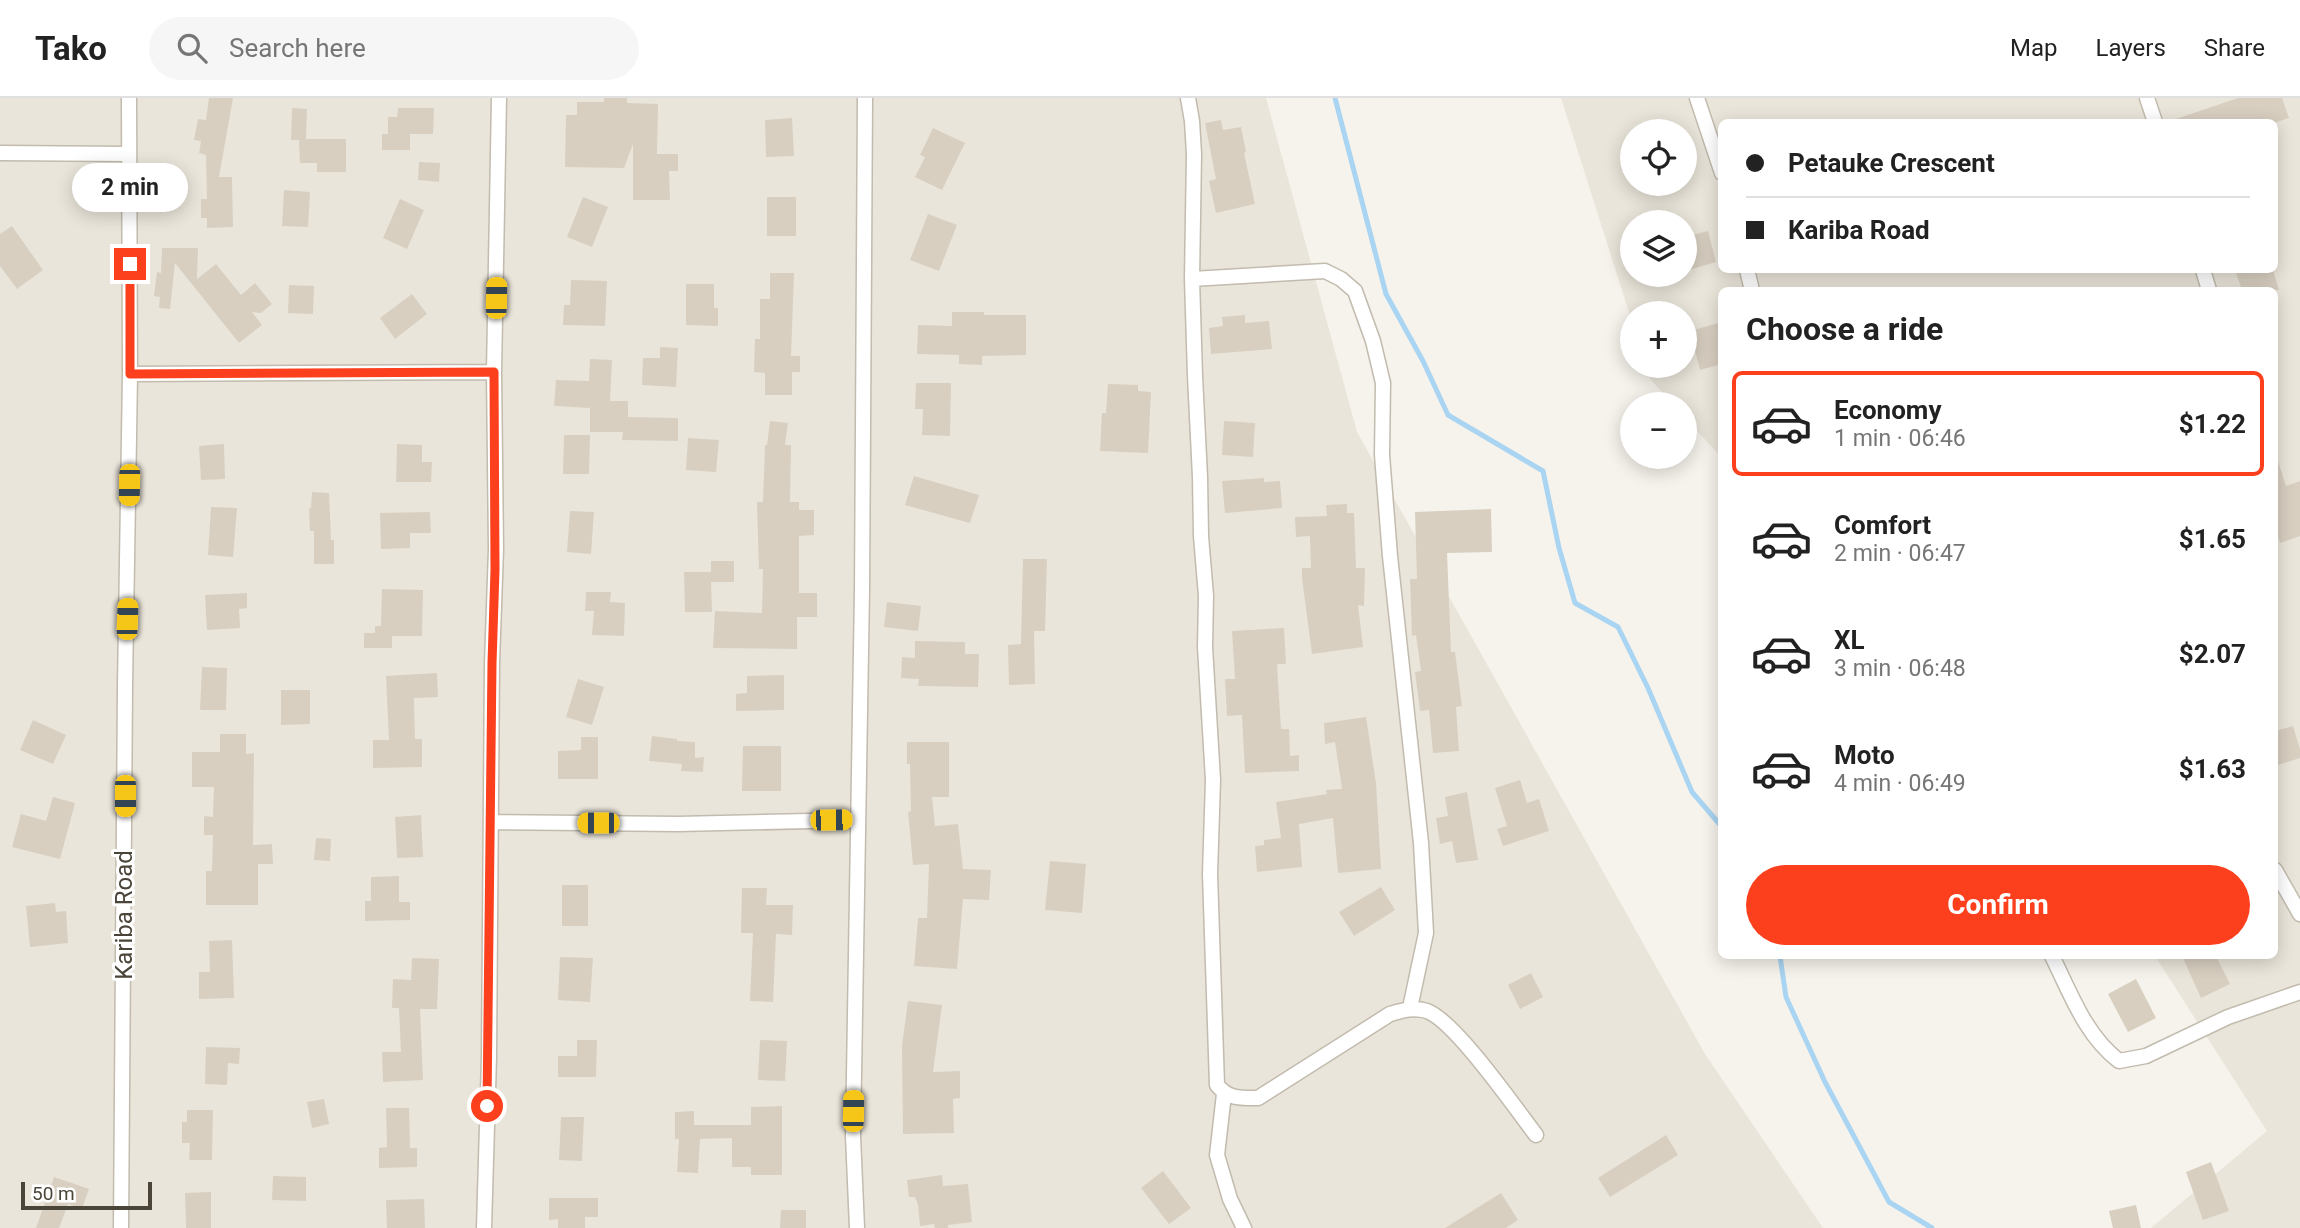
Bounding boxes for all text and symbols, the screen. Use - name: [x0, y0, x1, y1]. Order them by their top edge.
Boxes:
- search box: [149, 17, 639, 80]
- text: Tako: [35, 29, 107, 68]
- icon: search: [173, 29, 211, 67]
- text: Search here: [229, 33, 366, 63]
- text: Map: [2010, 34, 2058, 62]
- text: Layers: [2096, 34, 2166, 62]
- text: Share: [2204, 34, 2265, 62]
- map controls: [1620, 119, 1697, 469]
- button: locate: [1620, 119, 1697, 196]
- text: Petauke Crescent: [1788, 148, 1995, 178]
- callout: 2 min: [72, 162, 188, 212]
- text: 2 min: [101, 174, 159, 201]
- button: layers: [1620, 210, 1697, 287]
- text: Kariba Road: [1788, 215, 1930, 245]
- route end: [114, 248, 146, 280]
- car: [486, 277, 507, 319]
- button: +: [1620, 301, 1697, 378]
- text: Choose a ride: [1746, 310, 1943, 348]
- button: −: [1620, 392, 1697, 469]
- icon: car: [1750, 392, 1813, 455]
- text: Economy: [1834, 395, 1941, 425]
- text: $1.22: [2179, 409, 2246, 439]
- text: 1 min · 06:46: [1834, 425, 1966, 452]
- car: [119, 464, 140, 506]
- icon: car: [1750, 507, 1813, 570]
- text: Comfort: [1834, 510, 1931, 540]
- text: $1.65: [2179, 524, 2246, 554]
- text: 2 min · 06:47: [1834, 540, 1966, 567]
- car: [116, 598, 139, 640]
- icon: car: [1750, 622, 1813, 685]
- text: XL: [1834, 625, 1865, 655]
- text: $2.07: [2179, 639, 2246, 669]
- text: 3 min · 06:48: [1834, 655, 1966, 682]
- icon: car: [1750, 737, 1813, 800]
- text: Moto: [1834, 740, 1895, 770]
- text: $1.63: [2179, 754, 2246, 784]
- text: 4 min · 06:49: [1834, 770, 1966, 797]
- car: [115, 775, 136, 817]
- car: [810, 809, 853, 831]
- car: [578, 813, 620, 834]
- street label: Kariba Road: [110, 850, 138, 980]
- button: Confirm: [1746, 865, 2250, 945]
- route start: [471, 1090, 503, 1122]
- car: [843, 1090, 864, 1132]
- scale bar: [21, 1179, 152, 1211]
- text: 50 m: [32, 1182, 75, 1205]

